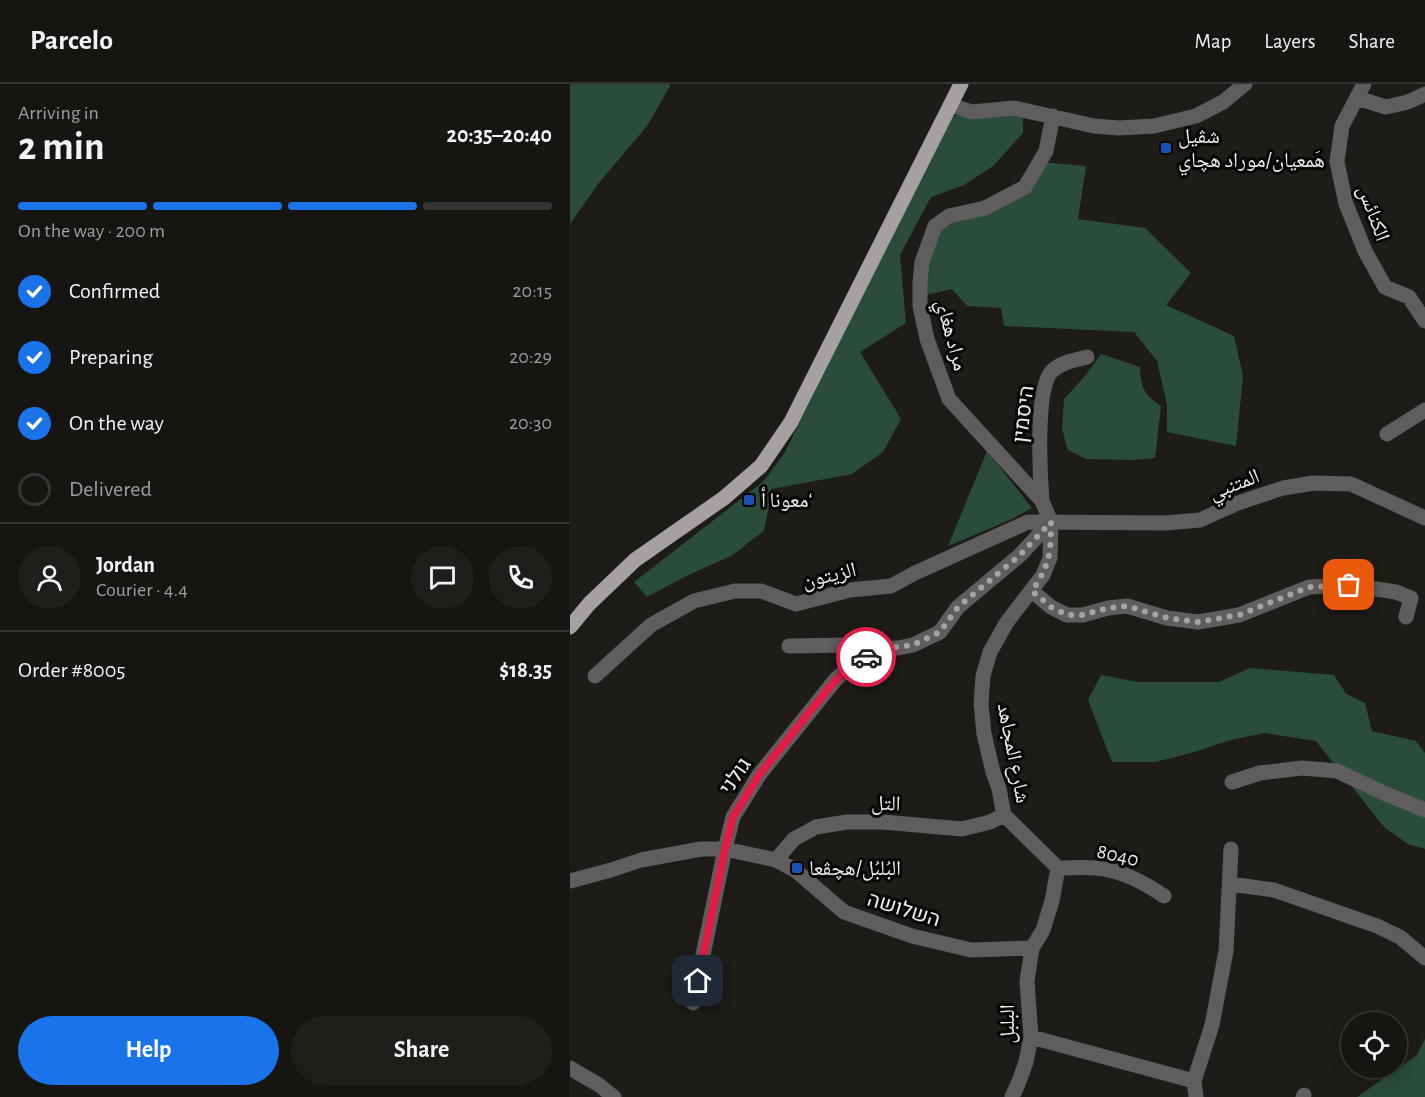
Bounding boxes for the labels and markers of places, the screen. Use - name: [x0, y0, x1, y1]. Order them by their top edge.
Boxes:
- place label: شڤيل هَمعيان/موراد هچاي: [1178, 126, 1325, 176]
- marker: شڤيل هَمعيان/موراد هچاي: [1159, 141, 1173, 155]
- place label: معونا أ‘: [761, 487, 812, 511]
- marker: معونا أ‘: [742, 493, 756, 507]
- pin: [1323, 559, 1374, 610]
- place label: البُلبُل/هچڤعا: [809, 858, 901, 881]
- marker: البُلبُل/هچڤعا: [790, 861, 804, 875]
- pin: [672, 955, 723, 1006]

